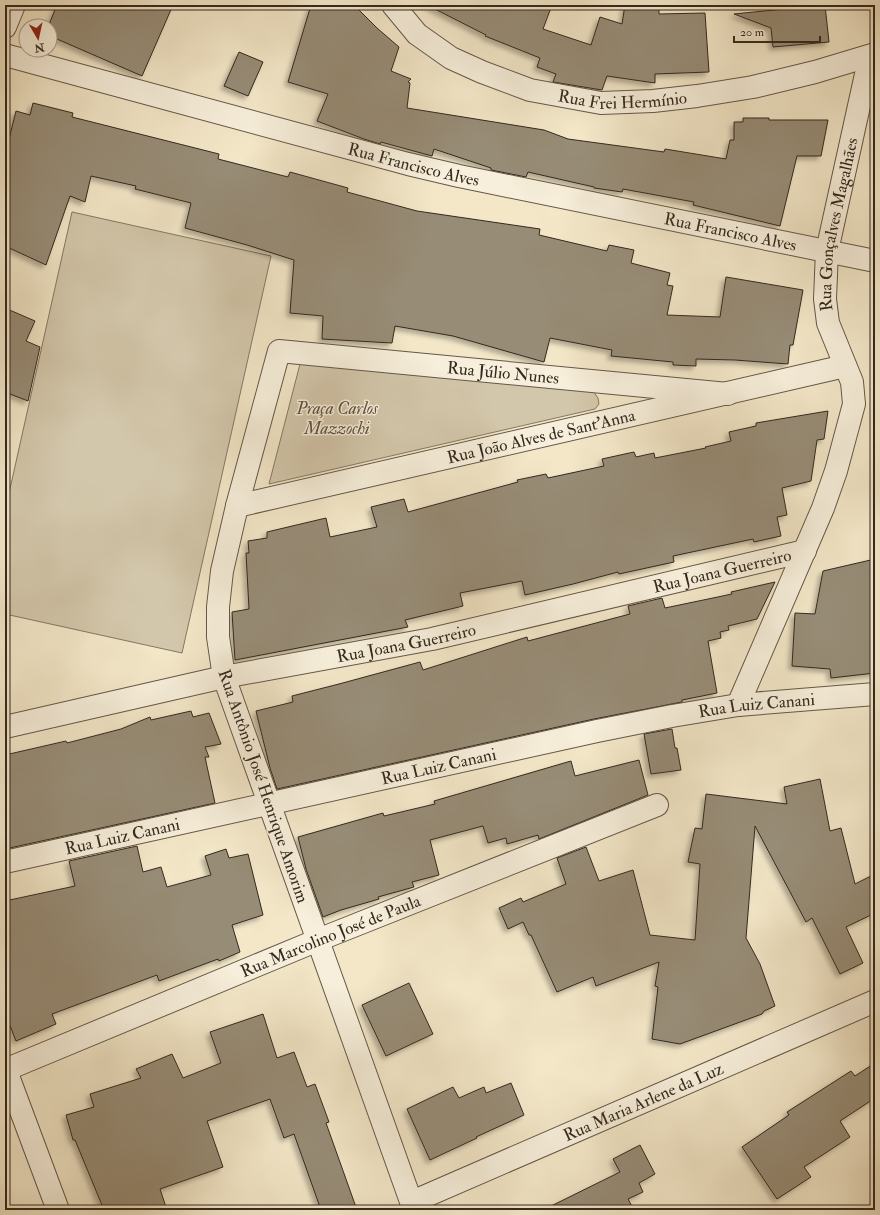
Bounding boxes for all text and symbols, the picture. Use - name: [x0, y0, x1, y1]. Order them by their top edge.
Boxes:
- north arrow: [18, 18, 58, 58]
- scale bar: [734, 18, 820, 44]
- text: 20 m: [740, 25, 765, 40]
- text: N: [32, 40, 46, 55]
- street label: Rua Frei Hermínio: [556, 85, 688, 114]
- street label: Rua Gonçalves Magalhães: [815, 135, 863, 312]
- street label: Rua Francisco Alves: [345, 138, 481, 191]
- street label: Rua Francisco Alves: [662, 208, 799, 256]
- street label: Rua Júlio Nunes: [446, 357, 560, 389]
- park label: Praça Carlos Mazzochi: [295, 398, 378, 439]
- street label: Rua João Alves de Sant'Anna: [445, 404, 638, 468]
- street label: Rua Joana Guerreiro: [651, 545, 793, 598]
- street label: Rua Joana Guerreiro: [335, 619, 478, 667]
- street label: Rua Antônio José Henrique Amorim: [213, 667, 313, 906]
- street label: Rua Luiz Canani: [697, 689, 816, 722]
- street label: Rua Luiz Canani: [379, 744, 499, 789]
- street label: Rua Luiz Canani: [63, 814, 182, 859]
- street label: Rua Marcolino José de Paula: [237, 890, 425, 982]
- street label: Rua Maria Arlene da Luz: [560, 1058, 727, 1146]

